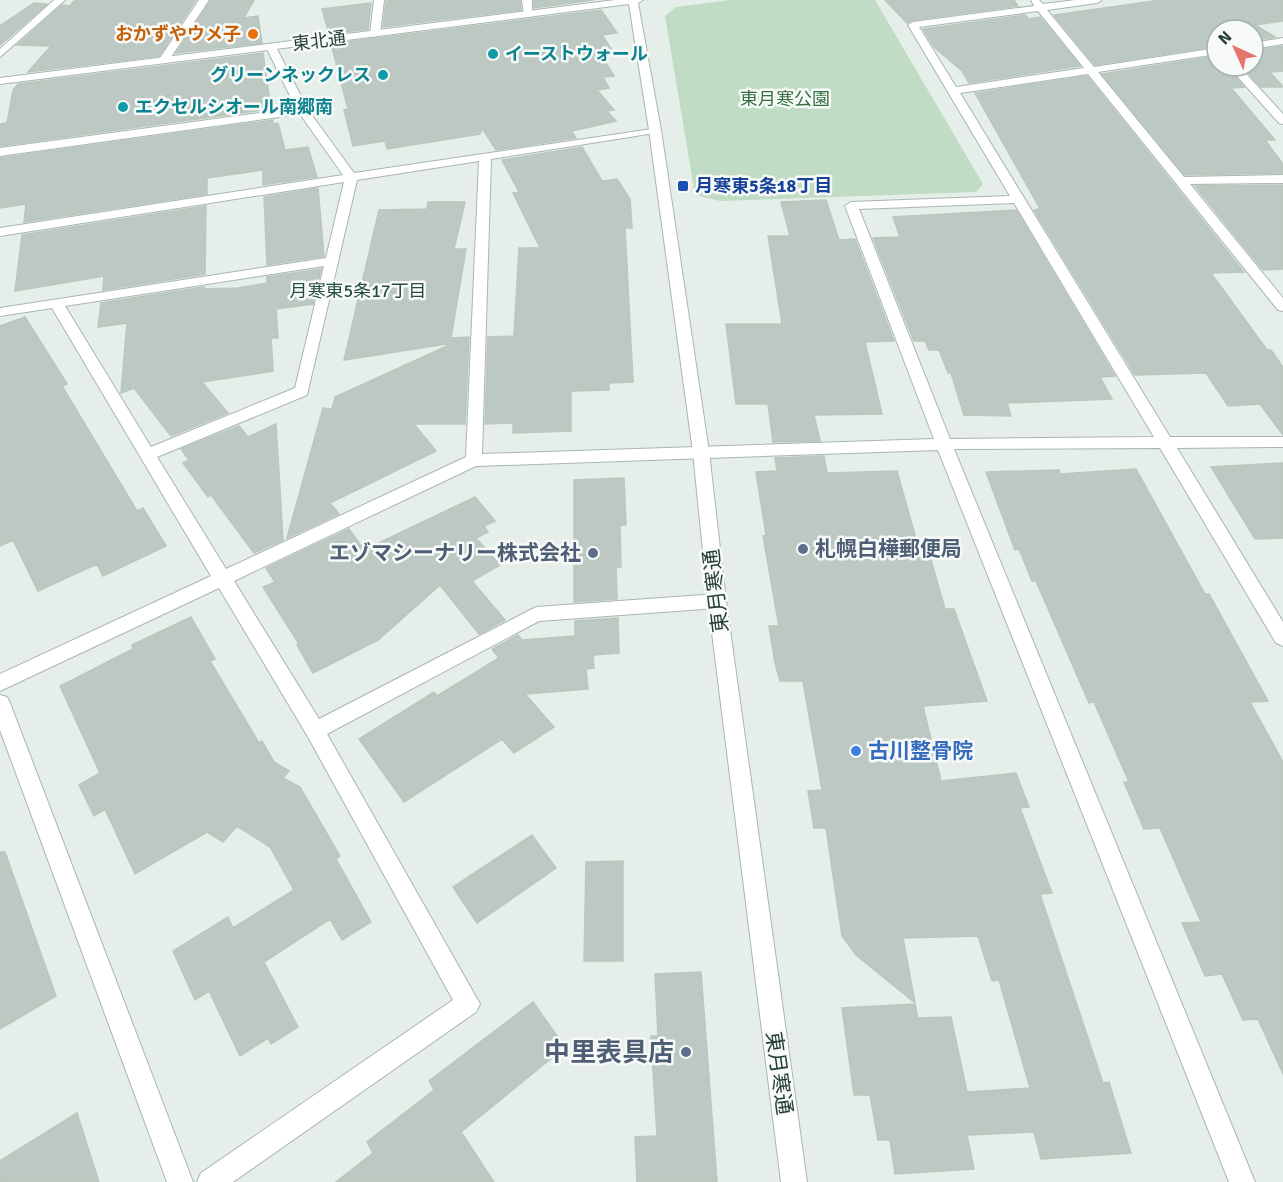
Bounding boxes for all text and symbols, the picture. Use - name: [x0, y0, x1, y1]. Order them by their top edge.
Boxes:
- north arrow: [1205, 18, 1265, 78]
- place label: おかずやウメ子: [115, 23, 241, 45]
- marker: おかずやウメ子: [246, 27, 260, 41]
- street label: 東北通: [291, 27, 347, 55]
- text: N: [1214, 27, 1236, 49]
- place label: イーストウォール: [505, 43, 648, 65]
- marker: イーストウォール: [486, 47, 500, 61]
- place label: グリーンネックレス: [210, 64, 371, 86]
- marker: グリーンネックレス: [376, 68, 390, 82]
- park label: 東月寒公園: [740, 88, 830, 110]
- place label: エクセルシオール南郷南: [135, 96, 333, 118]
- marker: エクセルシオール南郷南: [116, 100, 130, 114]
- place label: 月寒東5条18丁目: [695, 175, 832, 197]
- marker: 月寒東5条18丁目: [676, 179, 690, 193]
- district label: 月寒東5条17丁目: [289, 280, 427, 302]
- place label: 札幌白樺郵便局: [815, 536, 962, 562]
- place label: エゾマシーナリー株式会社: [329, 540, 581, 566]
- marker: 札幌白樺郵便局: [796, 542, 810, 556]
- marker: エゾマシーナリー株式会社: [586, 546, 600, 560]
- street label: 東月寒通: [698, 548, 734, 634]
- place label: 古川整骨院: [868, 738, 973, 764]
- marker: 古川整骨院: [849, 744, 863, 758]
- street label: 東月寒通: [760, 1030, 798, 1116]
- place label: 中里表具店: [544, 1037, 674, 1069]
- marker: 中里表具店: [679, 1045, 693, 1059]

